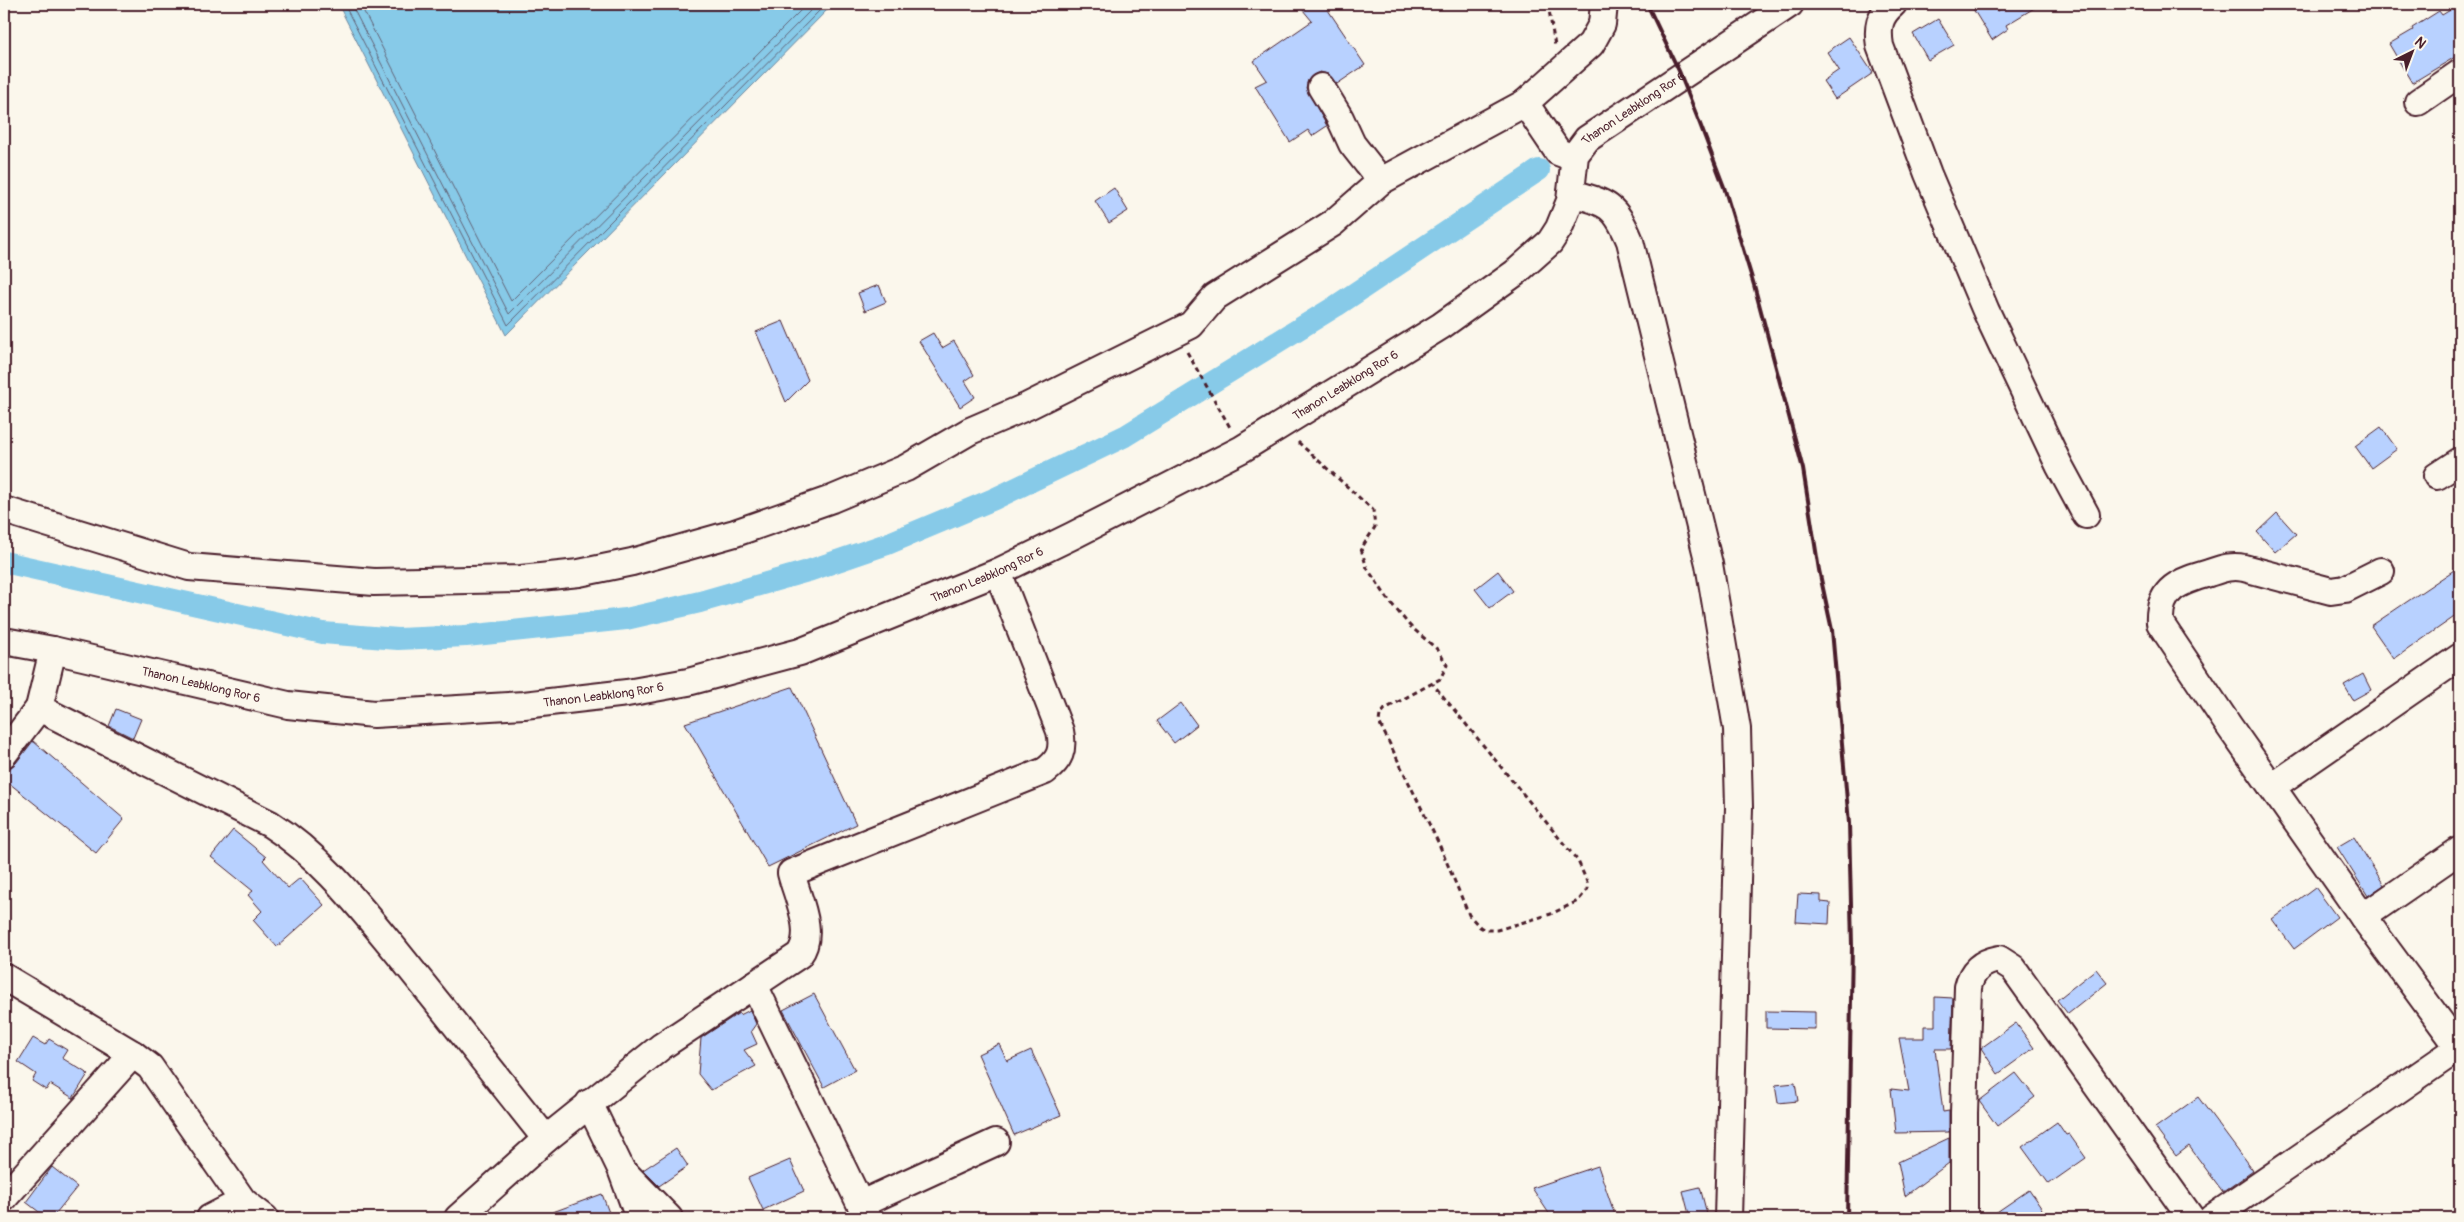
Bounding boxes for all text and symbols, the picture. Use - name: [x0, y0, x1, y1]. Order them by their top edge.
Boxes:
- north arrow: [2386, 28, 2436, 78]
- text: N: [2411, 33, 2430, 52]
- street label: Thanon Leabklong Ror 6: [1578, 68, 1688, 147]
- street label: Thanon Leabklong Ror 6: [1290, 347, 1401, 423]
- street label: Thanon Leabklong Ror 6: [929, 544, 1046, 606]
- street label: Thanon Leabklong Ror 6: [140, 664, 262, 706]
- street label: Thanon Leabklong Ror 6: [542, 679, 665, 710]

